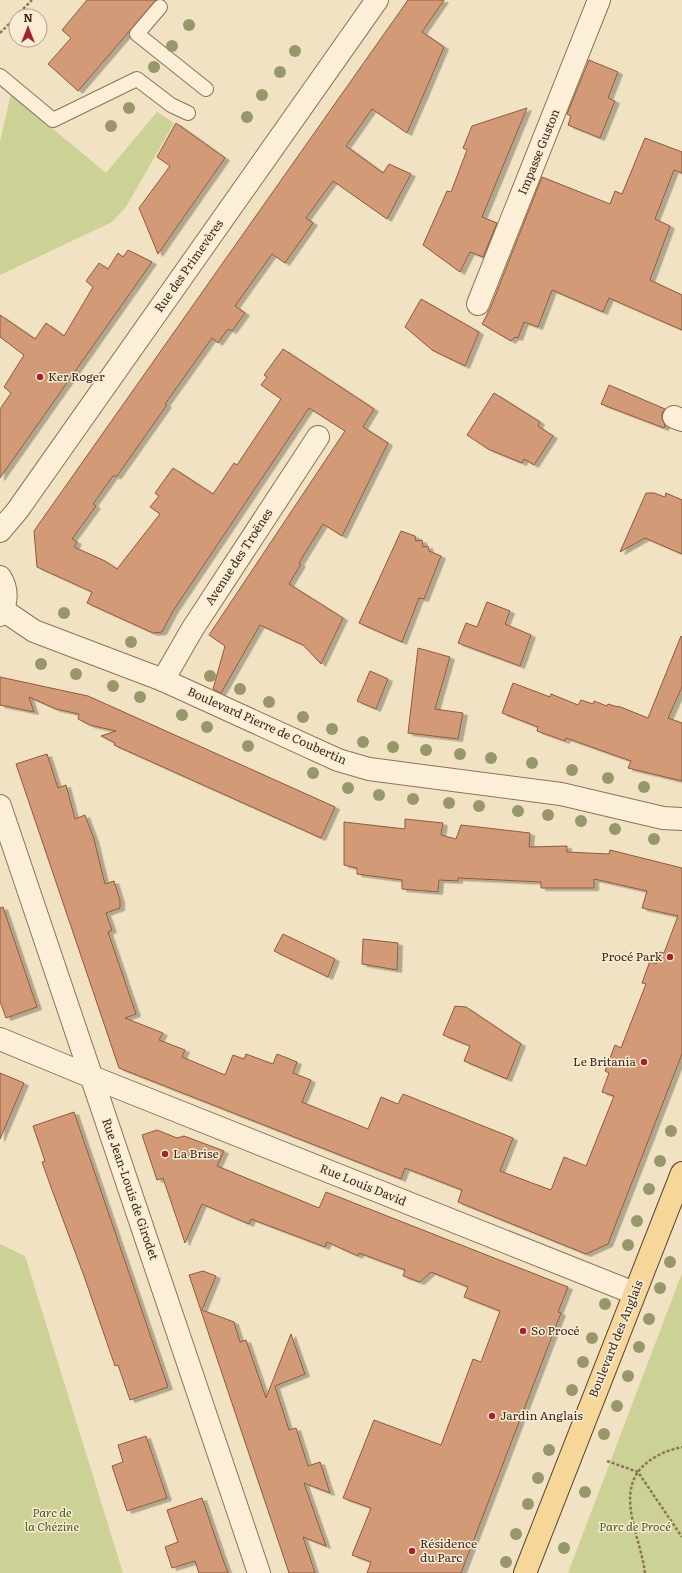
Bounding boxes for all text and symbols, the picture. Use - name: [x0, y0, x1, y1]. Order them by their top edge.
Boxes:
- north arrow: [8, 8, 48, 48]
- text: N: [23, 9, 33, 25]
- street label: Impasse Guston: [513, 106, 564, 197]
- street label: Rue des Primevères: [149, 215, 227, 316]
- place label: Ker Roger: [48, 367, 105, 385]
- marker: Ker Roger: [35, 372, 45, 382]
- street label: Avenue des Troënes: [200, 504, 277, 608]
- street label: Boulevard Pierre de Coubertin: [185, 682, 350, 768]
- place label: Procé Park: [601, 947, 663, 965]
- marker: Procé Park: [665, 952, 675, 962]
- place label: Le Britania: [573, 1052, 637, 1070]
- marker: Le Britania: [639, 1057, 649, 1067]
- street label: Rue Jean-Louis de Girodet: [98, 1115, 164, 1262]
- place label: La Brise: [173, 1144, 219, 1162]
- marker: La Brise: [160, 1149, 170, 1159]
- street label: Rue Louis David: [317, 1158, 410, 1210]
- street label: Boulevard des Anglais: [583, 1277, 647, 1400]
- place label: So Procé: [531, 1321, 580, 1339]
- marker: So Procé: [518, 1326, 528, 1336]
- place label: Jardin Anglais: [500, 1406, 583, 1424]
- marker: Jardin Anglais: [487, 1411, 497, 1421]
- park label: Parc de la Chézine: [25, 1503, 79, 1535]
- park label: Parc de Procé: [599, 1517, 671, 1535]
- place label: Résidence du Parc: [420, 1534, 477, 1566]
- marker: Résidence du Parc: [407, 1546, 417, 1556]

